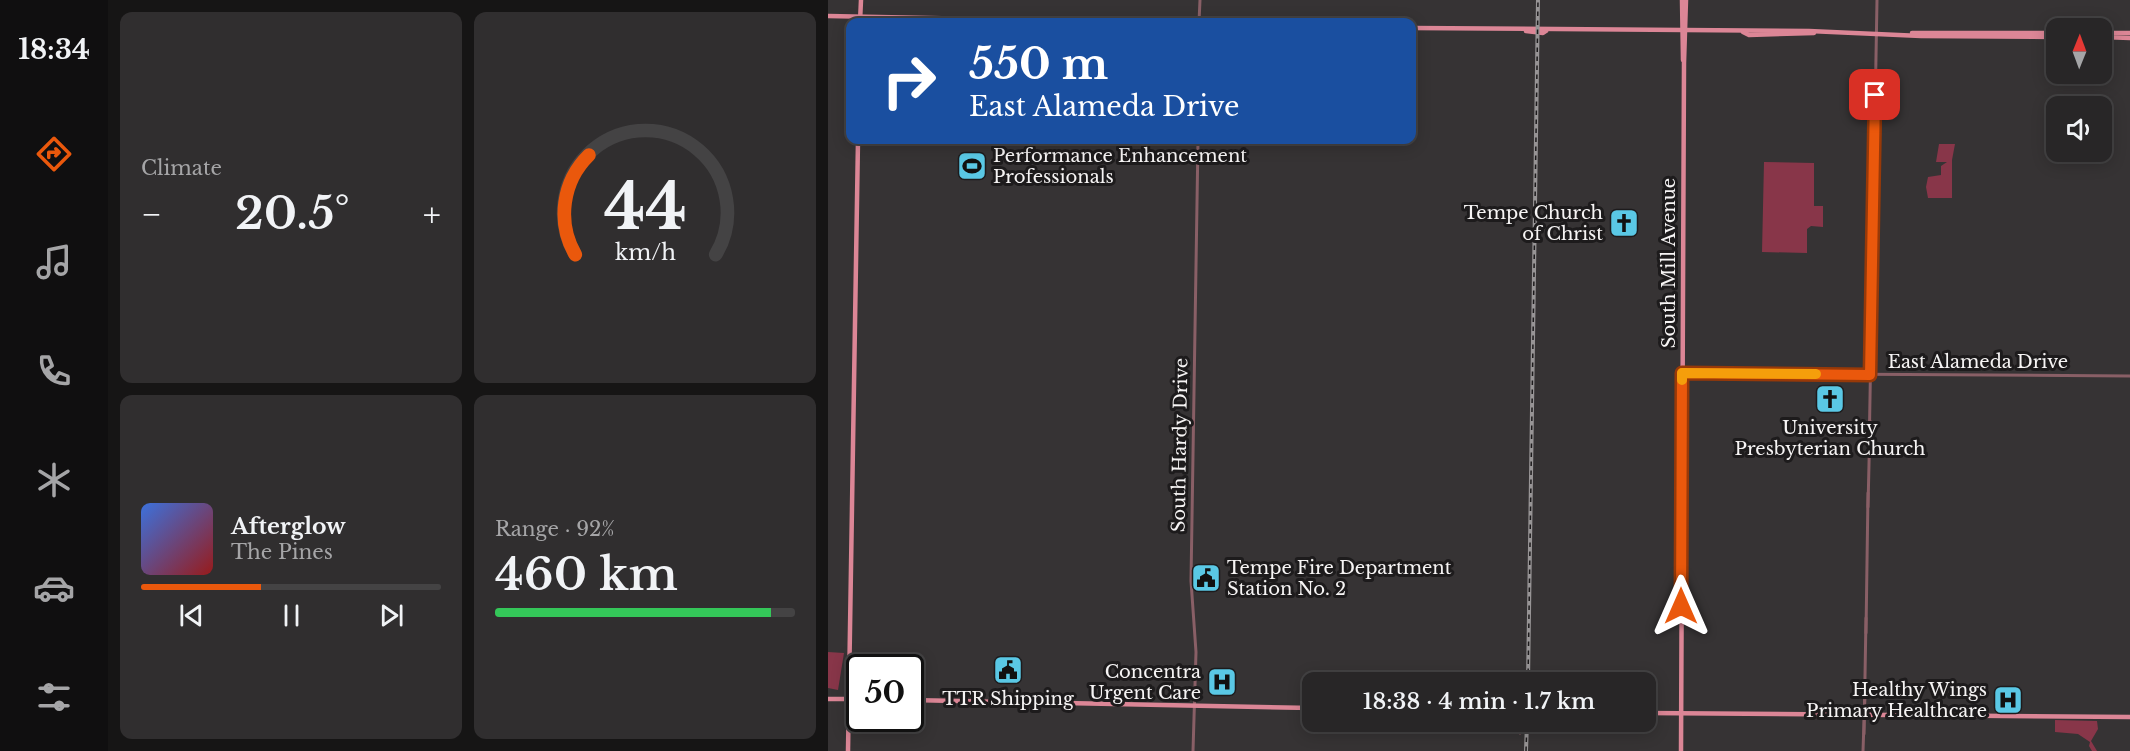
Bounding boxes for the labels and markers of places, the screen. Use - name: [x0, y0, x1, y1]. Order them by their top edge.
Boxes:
- pin: [1849, 69, 1900, 120]
- place label: Performance Enhancement Professionals: [993, 145, 1247, 188]
- sports icon: Performance Enhancement Professionals: [956, 150, 988, 182]
- place label: Tempe Church of Christ: [1464, 202, 1603, 245]
- church icon: Tempe Church of Christ: [1608, 207, 1640, 239]
- church icon: University Presbyterian Church: [1814, 383, 1846, 415]
- place label: University Presbyterian Church: [1735, 417, 1925, 460]
- place label: Tempe Fire Department Station No. 2: [1227, 557, 1452, 600]
- public building icon: Tempe Fire Department Station No. 2: [1190, 562, 1222, 594]
- public building icon: TTR Shipping: [992, 654, 1024, 686]
- place label: Concentra Urgent Care: [1089, 661, 1201, 704]
- hospital icon: Concentra Urgent Care: [1206, 666, 1238, 698]
- place label: Healthy Wings Primary Healthcare: [1806, 679, 1987, 722]
- hospital icon: Healthy Wings Primary Healthcare: [1992, 684, 2024, 716]
- place label: TTR Shipping: [942, 688, 1074, 710]

